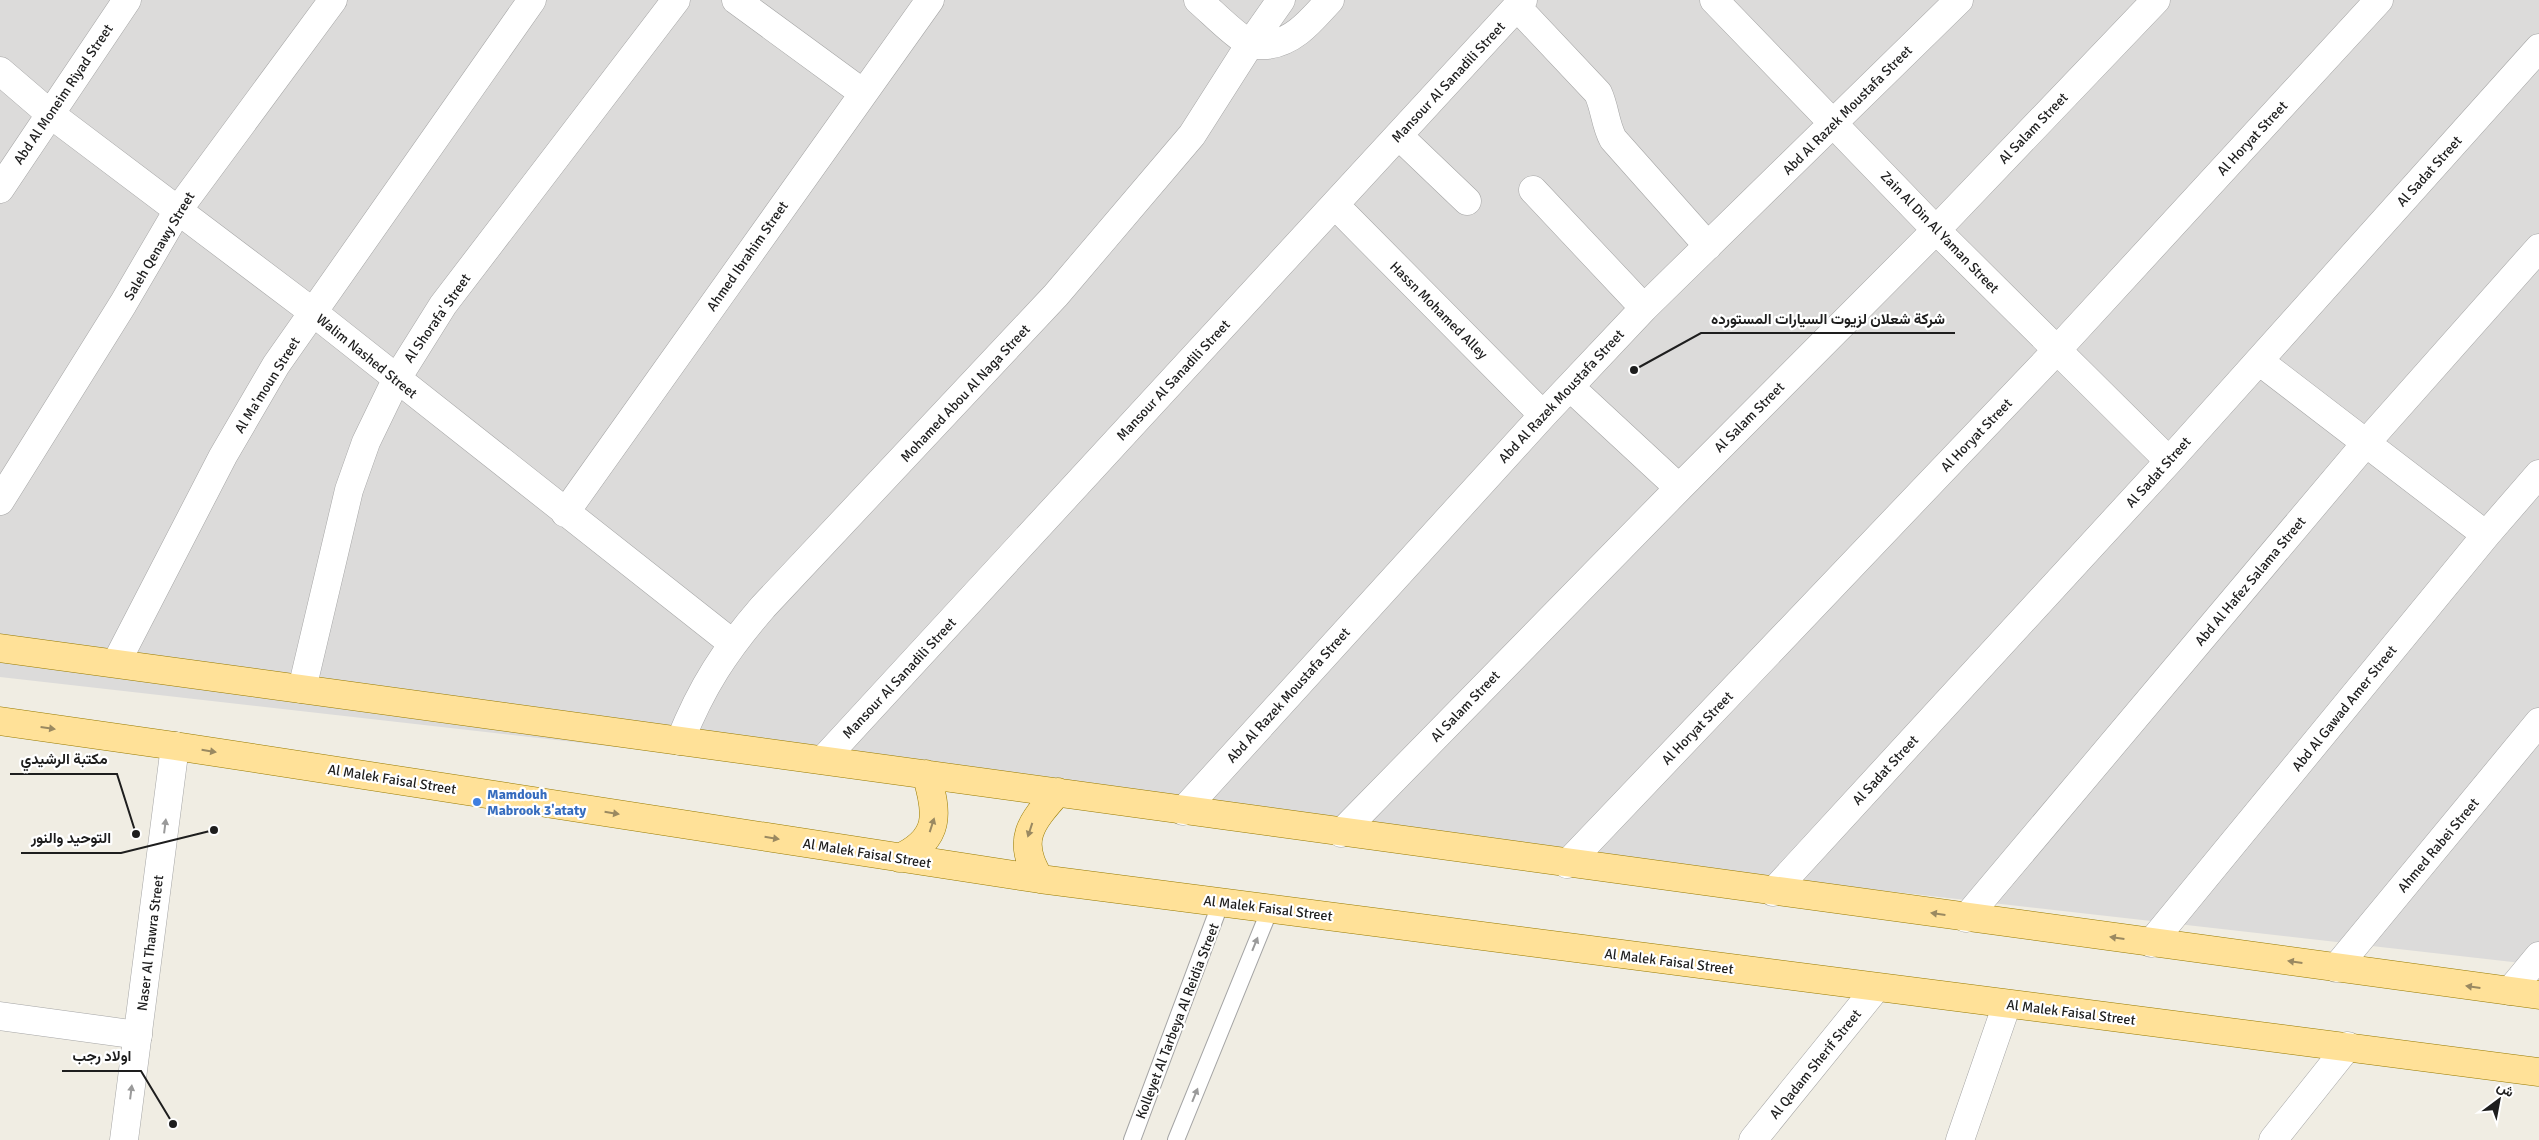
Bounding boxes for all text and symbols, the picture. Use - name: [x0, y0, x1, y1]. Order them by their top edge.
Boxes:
- street label: Mansour Al Sanadili Street: [1388, 18, 1509, 146]
- street label: Abd Al Moneim Riyad Street: [10, 21, 117, 168]
- street label: Abd Al Razek Moustafa Street: [1779, 42, 1916, 179]
- street label: Al Salam Street: [1995, 89, 2072, 167]
- street label: Al Horyat Street: [2214, 98, 2291, 179]
- street label: Al Sadat Street: [2393, 132, 2466, 210]
- street label: Zain Al Din Al Yaman Street: [1877, 168, 2002, 297]
- street label: Saleh Qenawy Street: [120, 189, 199, 304]
- street label: Ahmed Ibrahim Street: [703, 198, 792, 315]
- street label: Hassn Mohamed Alley: [1386, 258, 1491, 363]
- street label: Al Shorafa' Street: [400, 270, 474, 366]
- callout: شركة شعلان لزيوت السيارات المستورده: [1701, 303, 1955, 333]
- street label: Walim Nashed Street: [313, 310, 421, 402]
- text: شركة شعلان لزيوت السيارات المستورده: [1711, 310, 1945, 328]
- street label: Mansour Al Sanadili Street: [1113, 316, 1234, 444]
- street label: Mohamed Abou Al Naga Street: [897, 321, 1034, 466]
- street label: Abd Al Razek Moustafa Street: [1495, 326, 1628, 467]
- street label: Al Ma'moun Street: [231, 334, 304, 436]
- street label: Al Salam Street: [1711, 379, 1788, 456]
- street label: Al Horyat Street: [1937, 395, 2016, 476]
- street label: Al Sadat Street: [2122, 433, 2195, 511]
- street label: Abd Al Hafez Salama Street: [2191, 513, 2309, 649]
- street label: Mansour Al Sanadili Street: [839, 614, 960, 742]
- street label: Abd Al Razek Moustafa Street: [1223, 624, 1354, 767]
- street label: Abd Al Gawad Amer Street: [2288, 642, 2400, 775]
- street label: Al Salam Street: [1427, 667, 1504, 745]
- street label: Al Horyat Street: [1658, 688, 1737, 769]
- one-way arrow: [41, 724, 57, 732]
- street label: Al Sadat Street: [1849, 732, 1922, 809]
- callout: مكتبة الرشيدي: [10, 744, 117, 774]
- one-way arrow: [202, 747, 218, 755]
- text: مكتبة الرشيدي: [20, 750, 108, 772]
- street label: Al Malek Faisal Street: [327, 761, 457, 798]
- place label: Mamdouh Mabrook 3'ataty: [487, 786, 586, 819]
- street label: Ahmed Rabei Street: [2394, 795, 2483, 896]
- marker: Mamdouh Mabrook 3'ataty: [471, 796, 483, 808]
- one-way arrow: [604, 810, 620, 818]
- one-way arrow: [928, 817, 936, 832]
- one-way arrow: [161, 818, 169, 834]
- callout: التوحيد والنور: [21, 823, 121, 853]
- one-way arrow: [1026, 823, 1033, 838]
- text: التوحيد والنور: [30, 829, 111, 847]
- one-way arrow: [765, 835, 781, 843]
- street label: Al Malek Faisal Street: [802, 835, 932, 872]
- street label: Naser Al Thawra Street: [134, 874, 167, 1012]
- street label: Al Malek Faisal Street: [1203, 892, 1333, 925]
- one-way arrow: [1930, 910, 1946, 918]
- street label: Kolleyet Al Tarbeya Al Reidia Street: [1132, 921, 1223, 1122]
- one-way arrow: [2108, 934, 2124, 942]
- one-way arrow: [1252, 937, 1260, 951]
- street label: Al Malek Faisal Street: [1604, 945, 1734, 978]
- one-way arrow: [2287, 958, 2303, 966]
- one-way arrow: [2465, 982, 2481, 990]
- street label: Al Malek Faisal Street: [2006, 996, 2136, 1029]
- street label: Al Qadam Sherif Street: [1766, 1006, 1865, 1123]
- callout: اولاد رجب: [62, 1041, 141, 1071]
- text: اولاد رجب: [72, 1047, 132, 1065]
- north arrow: [2474, 1075, 2524, 1125]
- text: ش: [2494, 1078, 2517, 1101]
- one-way arrow: [127, 1083, 135, 1099]
- one-way arrow: [1191, 1088, 1199, 1102]

